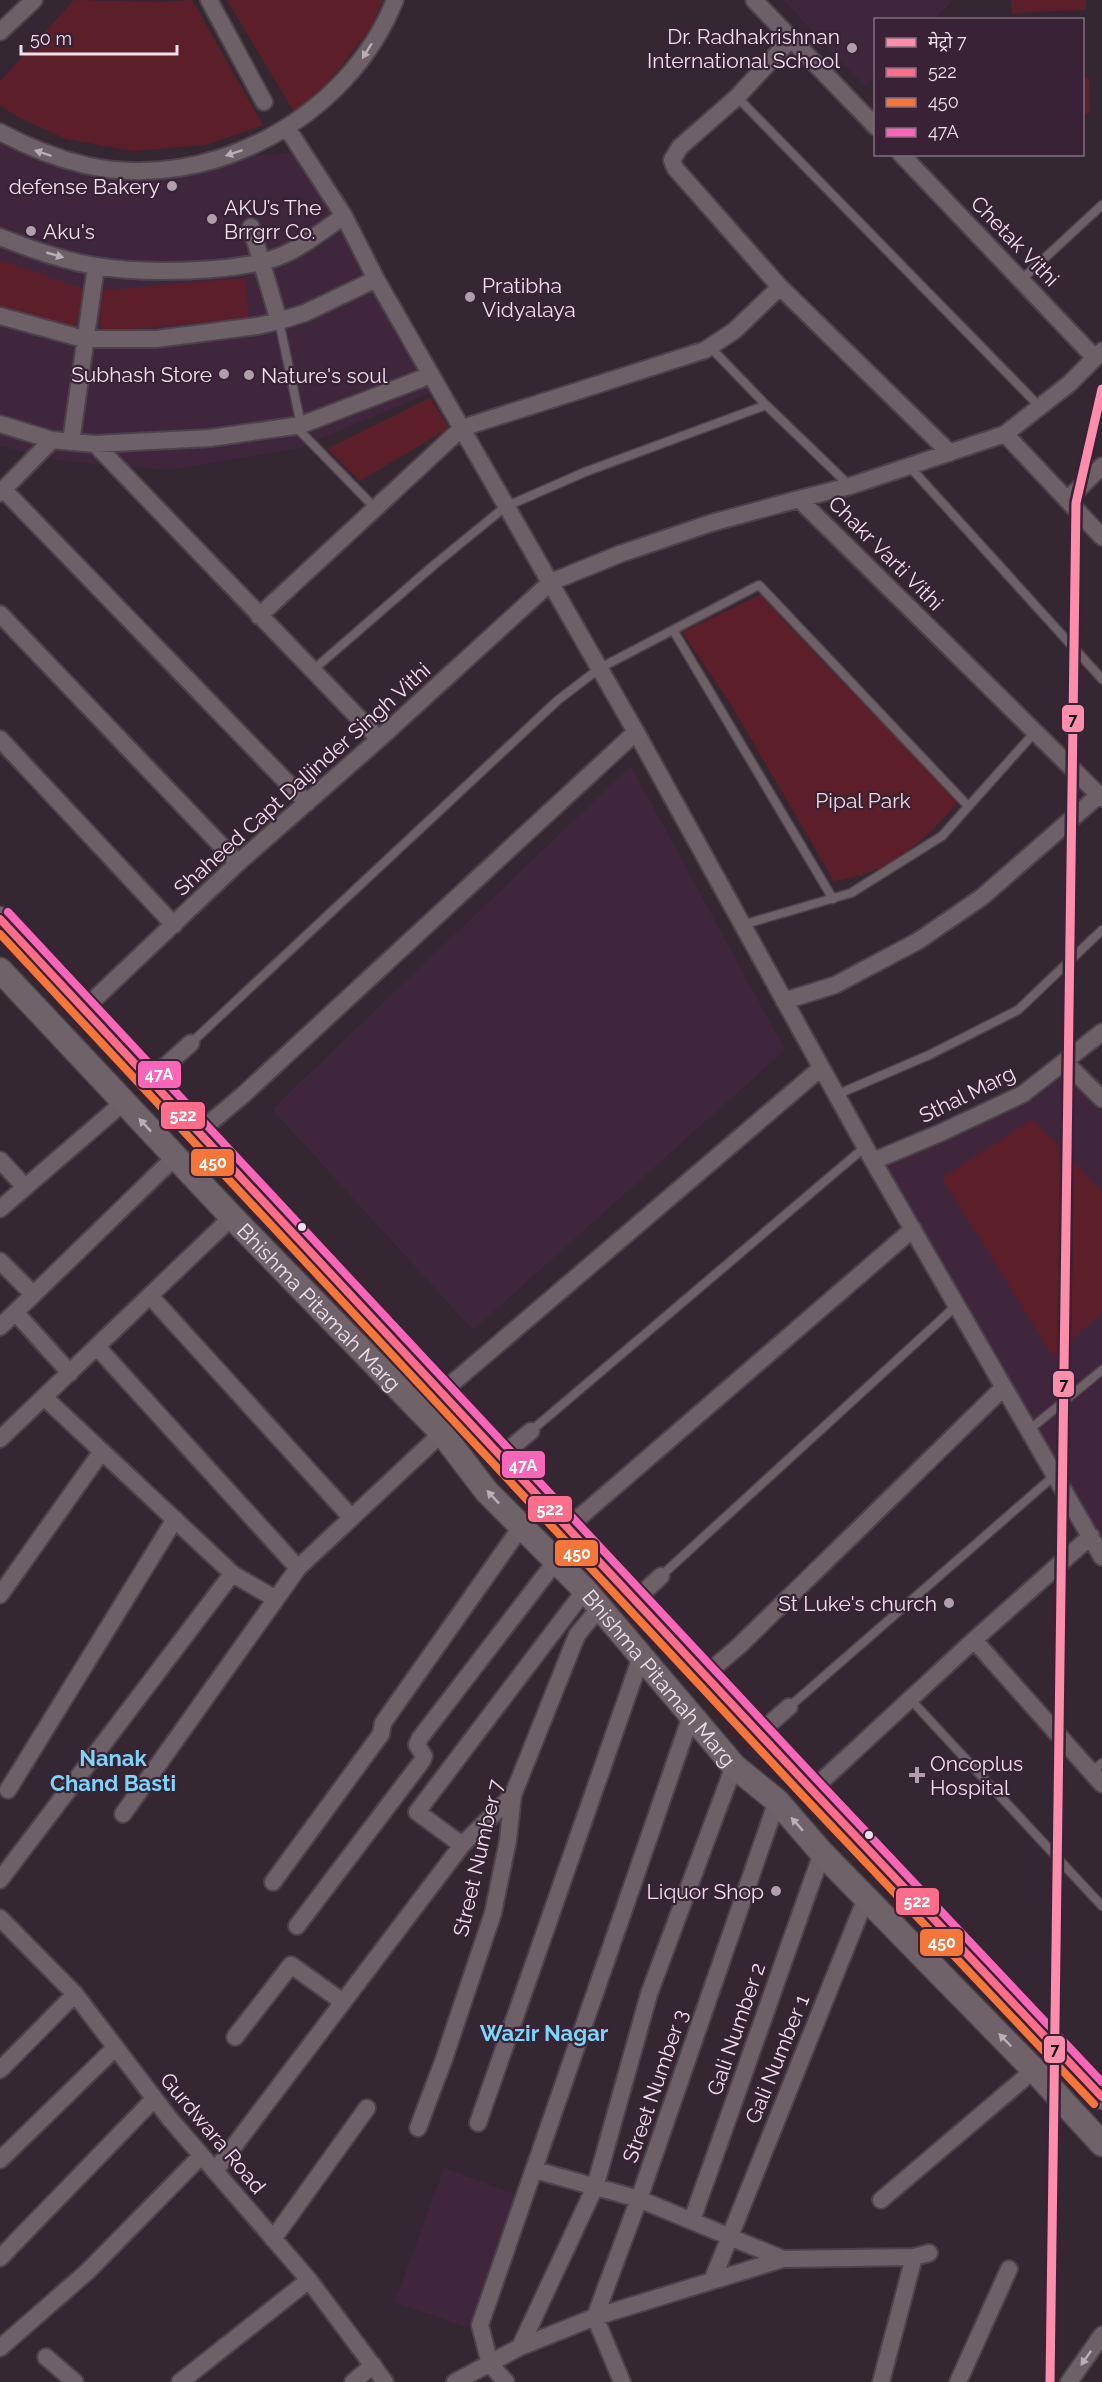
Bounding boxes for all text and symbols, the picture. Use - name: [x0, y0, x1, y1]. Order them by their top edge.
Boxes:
- scale bar: [21, 18, 177, 56]
- legend: [874, 18, 1084, 156]
- place label: Dr. Radhakrishnan International School: [647, 24, 840, 73]
- text: 50 m: [30, 28, 72, 49]
- text: मेट्रो 7: [928, 31, 967, 52]
- marker: Dr. Radhakrishnan International School: [845, 41, 859, 55]
- one-way arrow: [362, 43, 373, 59]
- text: 522: [928, 61, 957, 82]
- text: 450: [928, 91, 959, 112]
- text: 47A: [928, 121, 959, 142]
- one-way arrow: [34, 147, 52, 157]
- one-way arrow: [225, 149, 243, 158]
- place label: defense Bakery: [9, 174, 160, 199]
- marker: defense Bakery: [165, 179, 179, 193]
- street label: Chetak Vithi: [966, 191, 1064, 291]
- place label: AKU’s The Brrgrr Co.: [224, 195, 321, 244]
- marker: AKU’s The Brrgrr Co.: [205, 212, 219, 226]
- place label: Aku's: [43, 219, 95, 244]
- marker: Aku's: [24, 224, 38, 238]
- one-way arrow: [46, 251, 64, 260]
- place label: Pratibha Vidyalaya: [482, 273, 576, 322]
- marker: Pratibha Vidyalaya: [463, 290, 477, 304]
- place label: Subhash Store: [71, 362, 212, 387]
- place label: Nature's soul: [261, 363, 388, 388]
- marker: Subhash Store: [217, 367, 231, 381]
- marker: Nature's soul: [242, 368, 256, 382]
- street label: Chakr Varti Vithi: [824, 491, 948, 615]
- street label: Shaheed Capt Daljinder Singh Vithi: [169, 657, 435, 901]
- line badge: 7: [1061, 704, 1085, 733]
- text: 7: [1069, 710, 1078, 729]
- park label: Pipal Park: [815, 788, 911, 813]
- line badge: 47A: [137, 1060, 182, 1089]
- street label: Sthal Marg: [915, 1060, 1019, 1128]
- text: 47A: [145, 1065, 173, 1084]
- line badge: 522: [160, 1101, 206, 1130]
- text: 522: [170, 1106, 196, 1125]
- one-way arrow: [138, 1117, 152, 1132]
- line badge: 450: [190, 1148, 235, 1177]
- text: 450: [199, 1153, 227, 1172]
- street label: Bhishma Pitamah Marg: [232, 1218, 406, 1396]
- unlabelled marker: [296, 1221, 308, 1233]
- line badge: 7: [1052, 1370, 1075, 1398]
- text: 7: [1060, 1375, 1069, 1394]
- line badge: 47A: [501, 1450, 546, 1479]
- text: 47A: [509, 1456, 537, 1475]
- one-way arrow: [487, 1490, 500, 1505]
- line badge: 522: [527, 1495, 573, 1523]
- text: 522: [537, 1500, 563, 1519]
- line badge: 450: [554, 1539, 599, 1567]
- text: 450: [563, 1544, 591, 1563]
- street label: Bhishma Pitamah Marg: [578, 1584, 741, 1771]
- place label: St Luke's church: [778, 1591, 937, 1616]
- marker: St Luke's church: [942, 1596, 956, 1610]
- district label: Nanak Chand Basti: [50, 1745, 176, 1796]
- place label: Oncoplus Hospital: [930, 1751, 1023, 1800]
- marker: Oncoplus Hospital: [908, 1766, 926, 1784]
- street label: Street Number 7: [448, 1776, 508, 1939]
- one-way arrow: [791, 1817, 804, 1832]
- unlabelled marker: [863, 1829, 875, 1841]
- place label: Liquor Shop: [647, 1879, 764, 1904]
- marker: Liquor Shop: [769, 1884, 783, 1898]
- line badge: 522: [895, 1887, 940, 1916]
- text: 522: [904, 1892, 930, 1911]
- line badge: 450: [919, 1928, 964, 1957]
- text: 450: [928, 1933, 956, 1952]
- street label: Gali Number 2: [702, 1959, 770, 2099]
- street label: Gali Number 1: [740, 1991, 814, 2127]
- street label: Street Number 3: [617, 2006, 693, 2166]
- district label: Wazir Nagar: [480, 2020, 609, 2046]
- one-way arrow: [998, 2034, 1012, 2048]
- line badge: 7: [1043, 2035, 1066, 2064]
- text: 7: [1051, 2040, 1060, 2059]
- street label: Gurdwara Road: [155, 2067, 271, 2199]
- one-way arrow: [1080, 2350, 1092, 2366]

